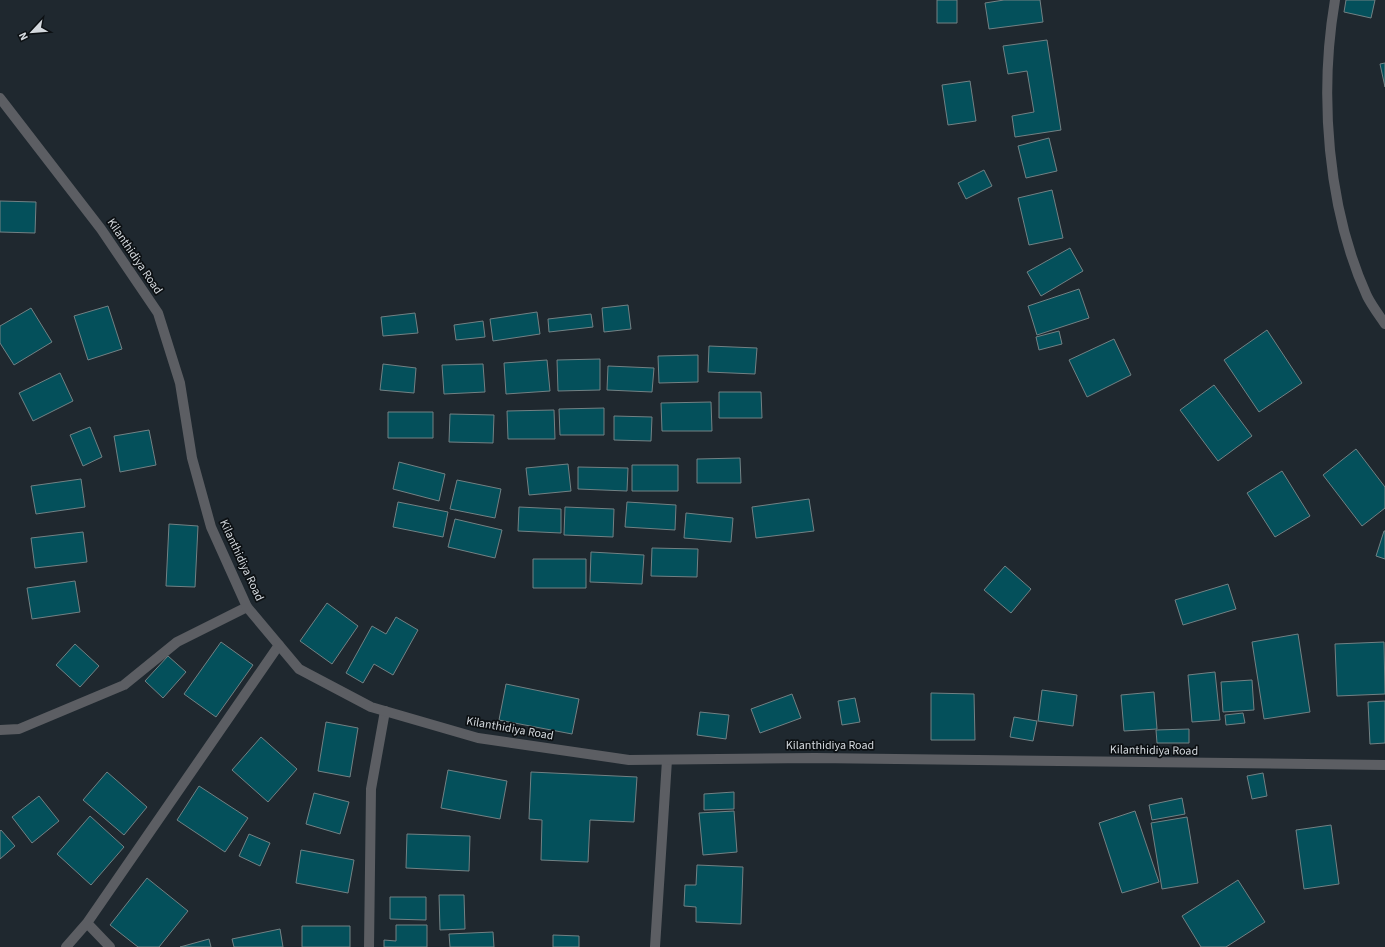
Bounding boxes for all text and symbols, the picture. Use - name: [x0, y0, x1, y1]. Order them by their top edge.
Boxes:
- north arrow: [12, 12, 52, 52]
- text: N: [15, 30, 32, 43]
- street label: Kilanthidiya Road: [103, 215, 166, 298]
- street label: Kilanthidiya Road: [215, 517, 268, 604]
- street label: Kilanthidiya Road: [465, 712, 555, 745]
- street label: Kilanthidiya Road: [786, 737, 874, 754]
- street label: Kilanthidiya Road: [1110, 741, 1198, 760]

